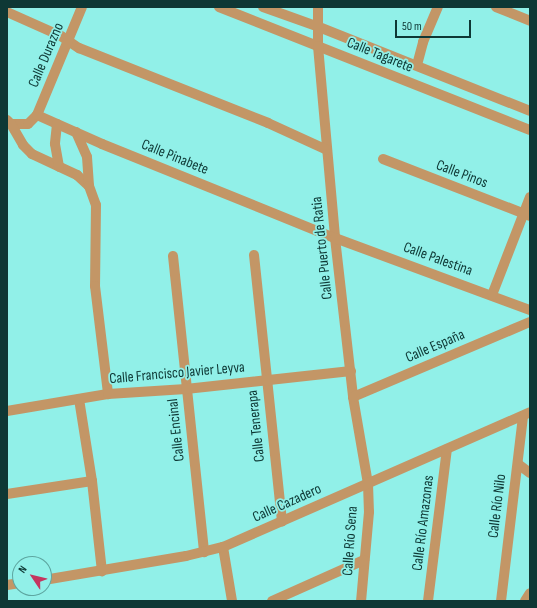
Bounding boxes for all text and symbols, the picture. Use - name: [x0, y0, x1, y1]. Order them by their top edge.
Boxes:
- scale bar: [397, 12, 473, 38]
- text: 50 m: [402, 19, 422, 34]
- street label: Calle Durazno: [24, 20, 68, 90]
- street label: Calle Tagarete: [344, 34, 416, 76]
- street label: Calle Pinabete: [139, 135, 211, 179]
- street label: Calle Pinos: [434, 156, 490, 192]
- street label: Calle Puerto de Ratia: [308, 196, 336, 300]
- street label: Calle Palestina: [401, 238, 475, 280]
- street label: Calle España: [403, 326, 467, 366]
- street label: Calle Francisco Javier Leyva: [108, 358, 246, 388]
- street label: Calle Tenerapa: [243, 389, 269, 463]
- street label: Calle Encinal: [164, 398, 188, 462]
- street label: Calle Río Nilo: [484, 473, 510, 539]
- street label: Calle Río Amazonas: [408, 474, 438, 572]
- street label: Calle Cazadero: [250, 480, 324, 526]
- street label: Calle Río Sena: [339, 506, 361, 576]
- north arrow: [12, 556, 52, 596]
- text: N: [16, 563, 30, 576]

